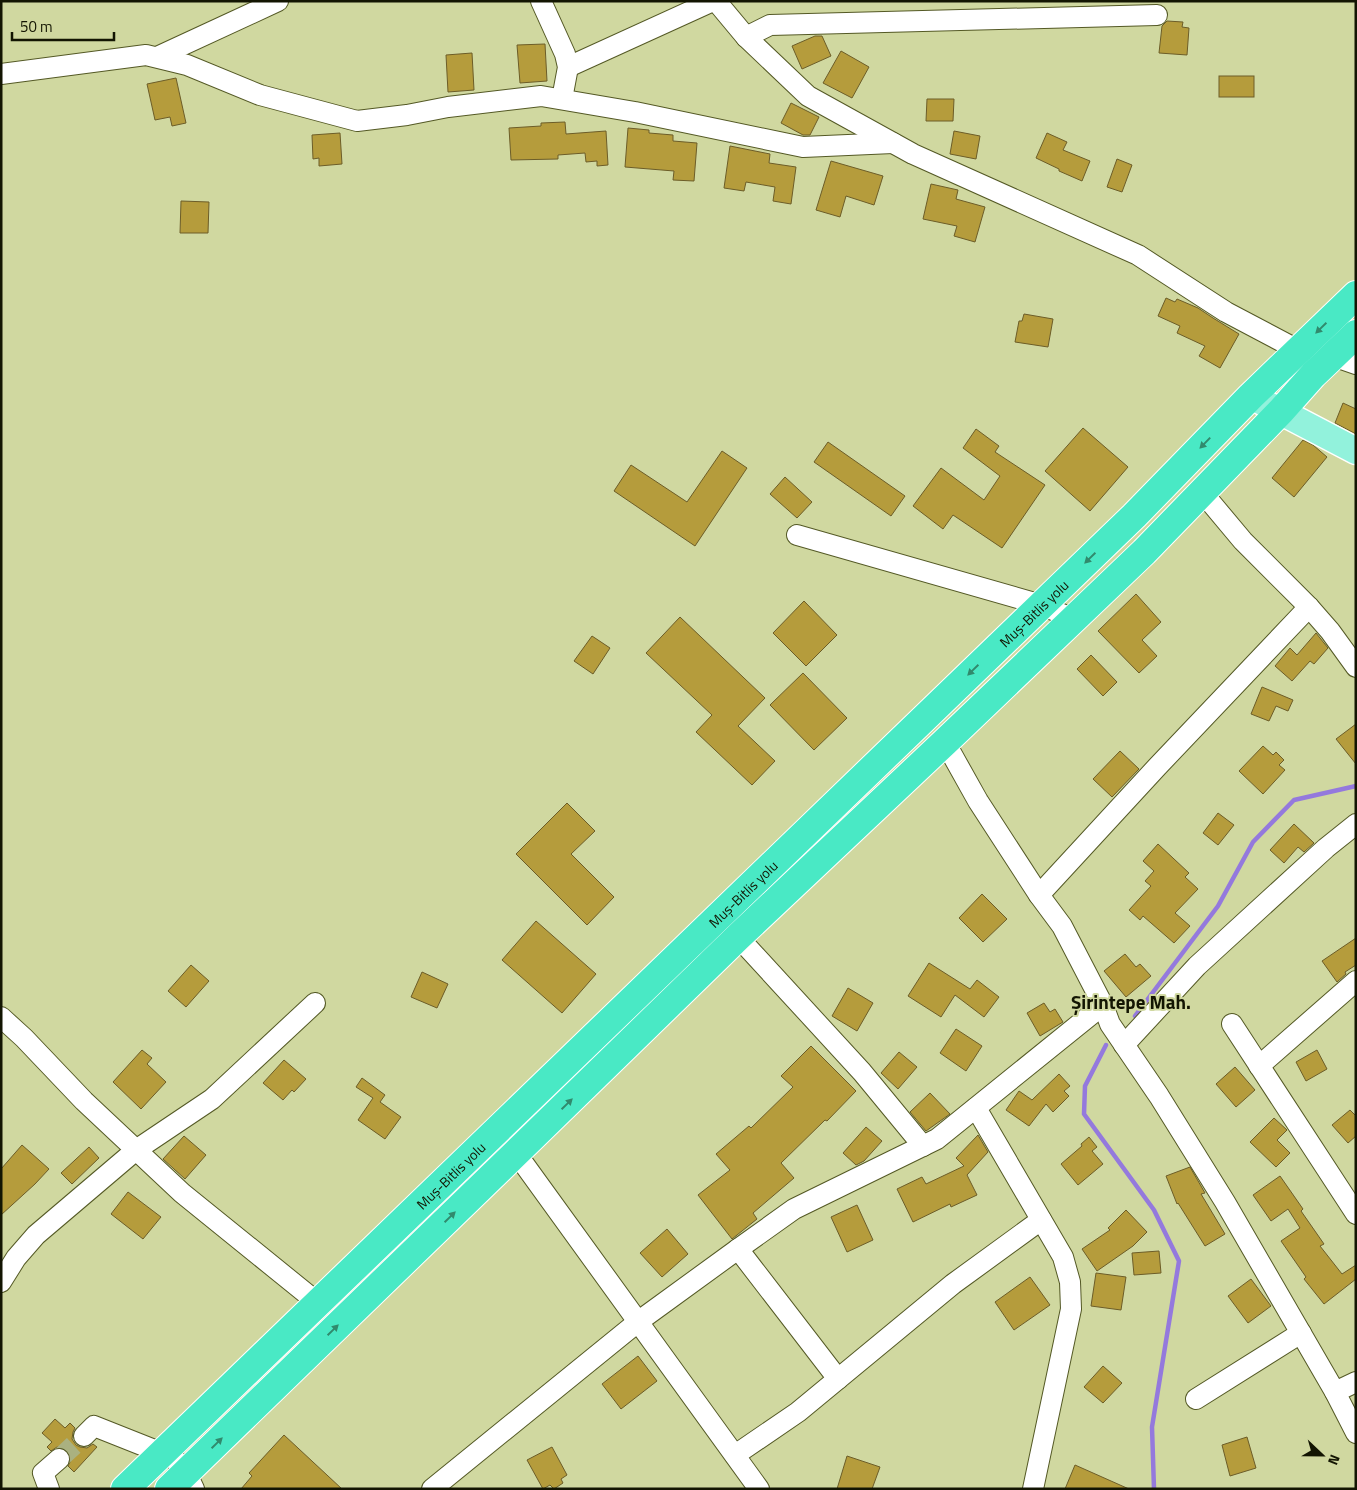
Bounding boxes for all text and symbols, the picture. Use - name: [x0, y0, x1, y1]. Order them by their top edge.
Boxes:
- scale bar: [12, 10, 115, 42]
- text: 50 m: [20, 15, 53, 38]
- one-way arrow: [1315, 322, 1327, 334]
- one-way arrow: [1199, 437, 1211, 449]
- one-way arrow: [1085, 552, 1097, 564]
- street label: Muş-Bitlis yolu: [994, 575, 1073, 651]
- one-way arrow: [968, 664, 980, 676]
- street label: Muş-Bitlis yolu: [703, 855, 782, 932]
- district label: Şirintepe Mah.: [1071, 987, 1191, 1016]
- one-way arrow: [561, 1098, 573, 1110]
- street label: Muş-Bitlis yolu: [411, 1137, 490, 1214]
- one-way arrow: [444, 1211, 456, 1223]
- one-way arrow: [327, 1324, 339, 1336]
- north arrow: [1297, 1430, 1347, 1480]
- one-way arrow: [210, 1437, 222, 1449]
- text: N: [1323, 1452, 1346, 1468]

